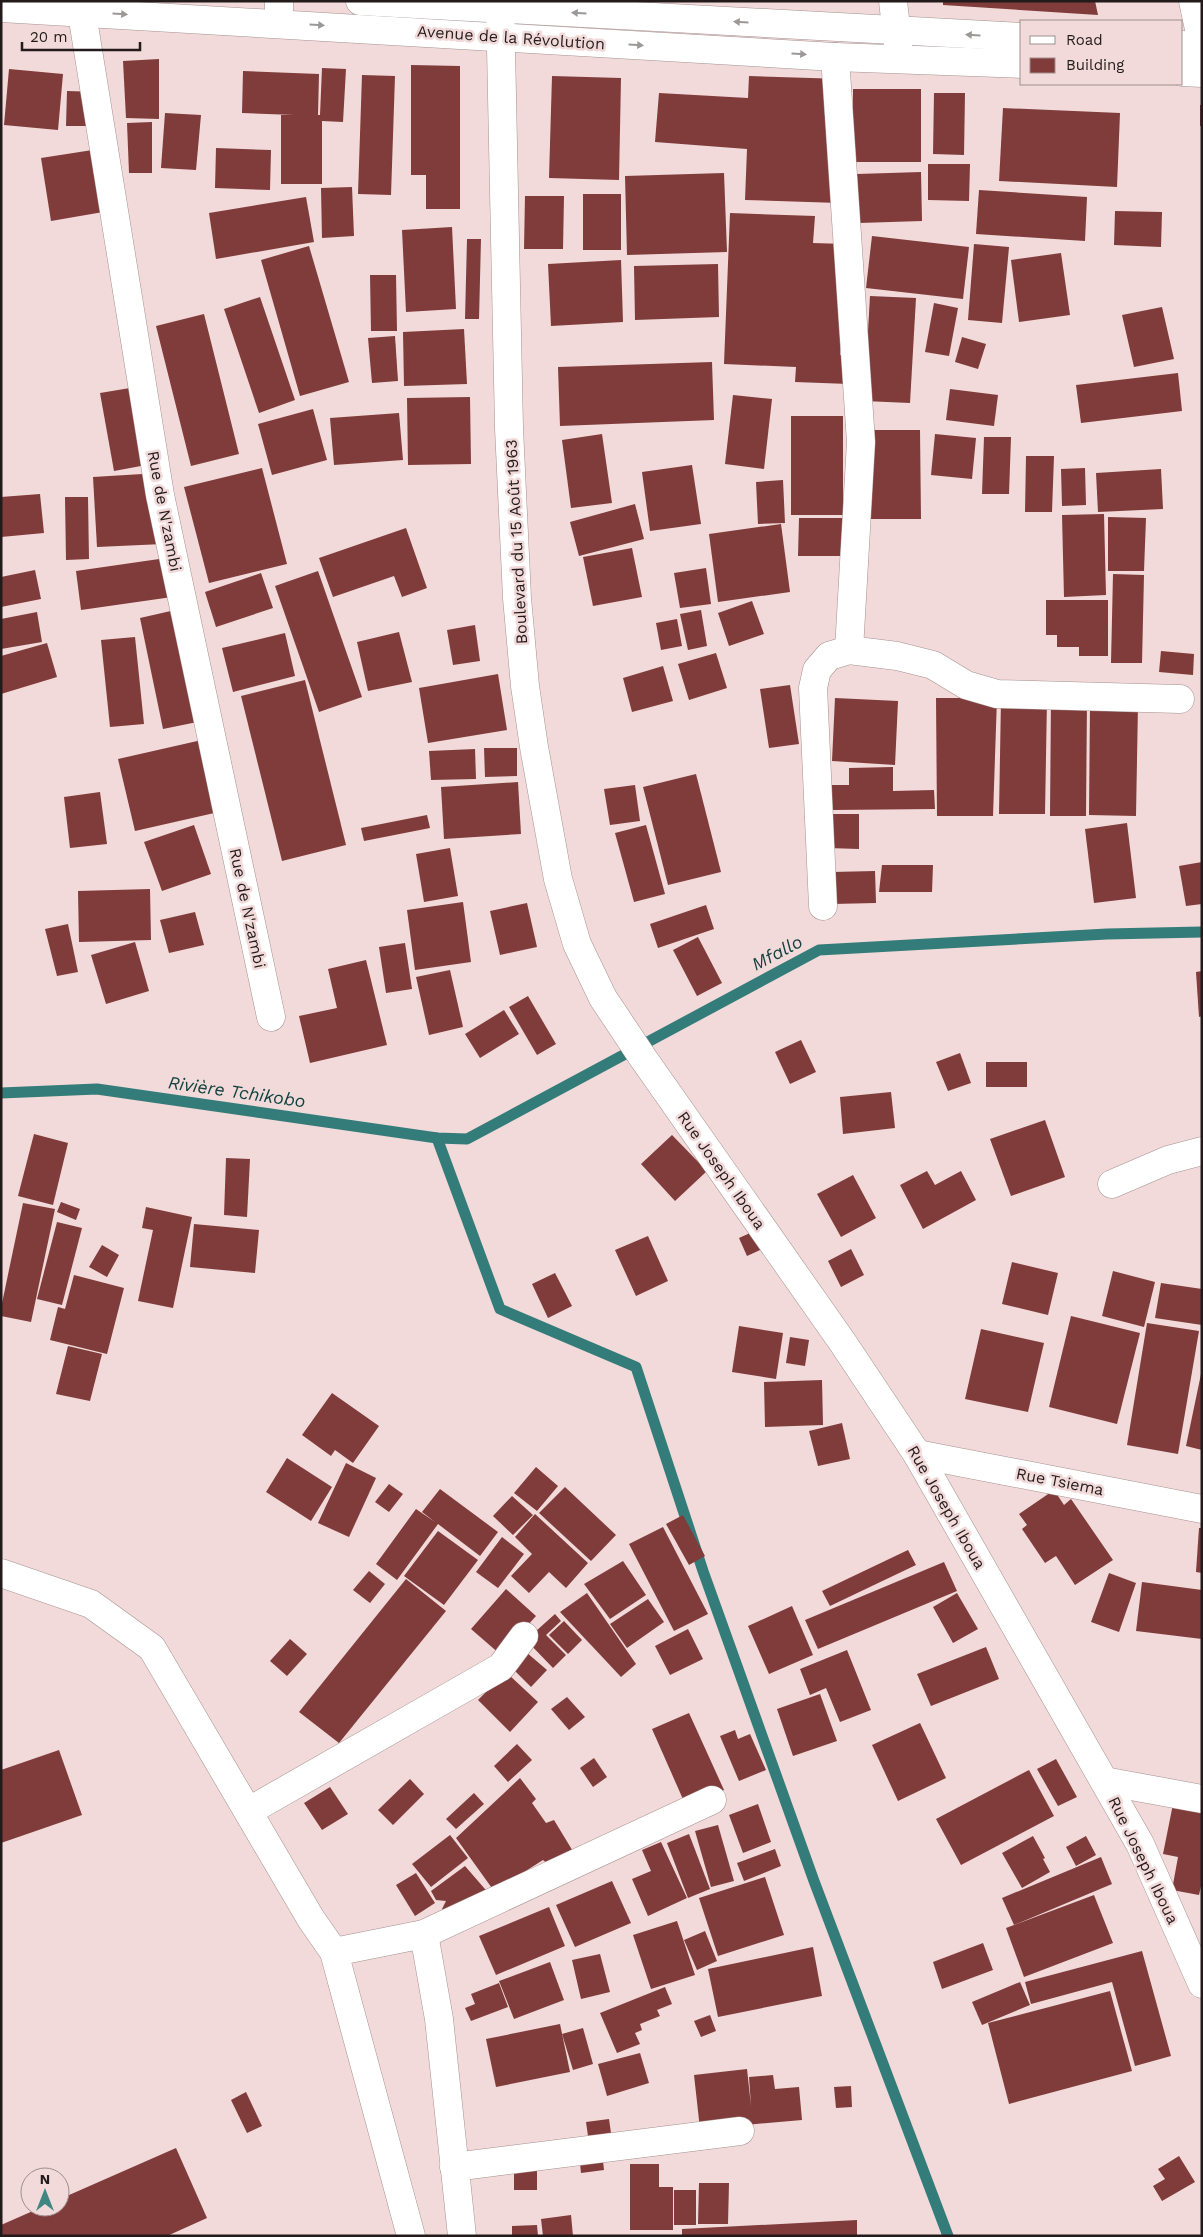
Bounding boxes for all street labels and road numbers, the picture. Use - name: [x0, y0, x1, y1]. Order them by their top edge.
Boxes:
- street label: Avenue de la Révolution: [416, 21, 606, 54]
- street label: Boulevard du 15 Août 1963: [502, 439, 531, 645]
- street label: Rue de N'zambi: [144, 449, 186, 573]
- street label: Rue de N'zambi: [225, 846, 270, 970]
- street label: Rue Joseph Iboua: [674, 1108, 769, 1233]
- street label: Rue Joseph Iboua: [903, 1442, 990, 1572]
- street label: Rue Tsiema: [1014, 1464, 1105, 1499]
- street label: Rue Joseph Iboua: [1104, 1793, 1183, 1927]

